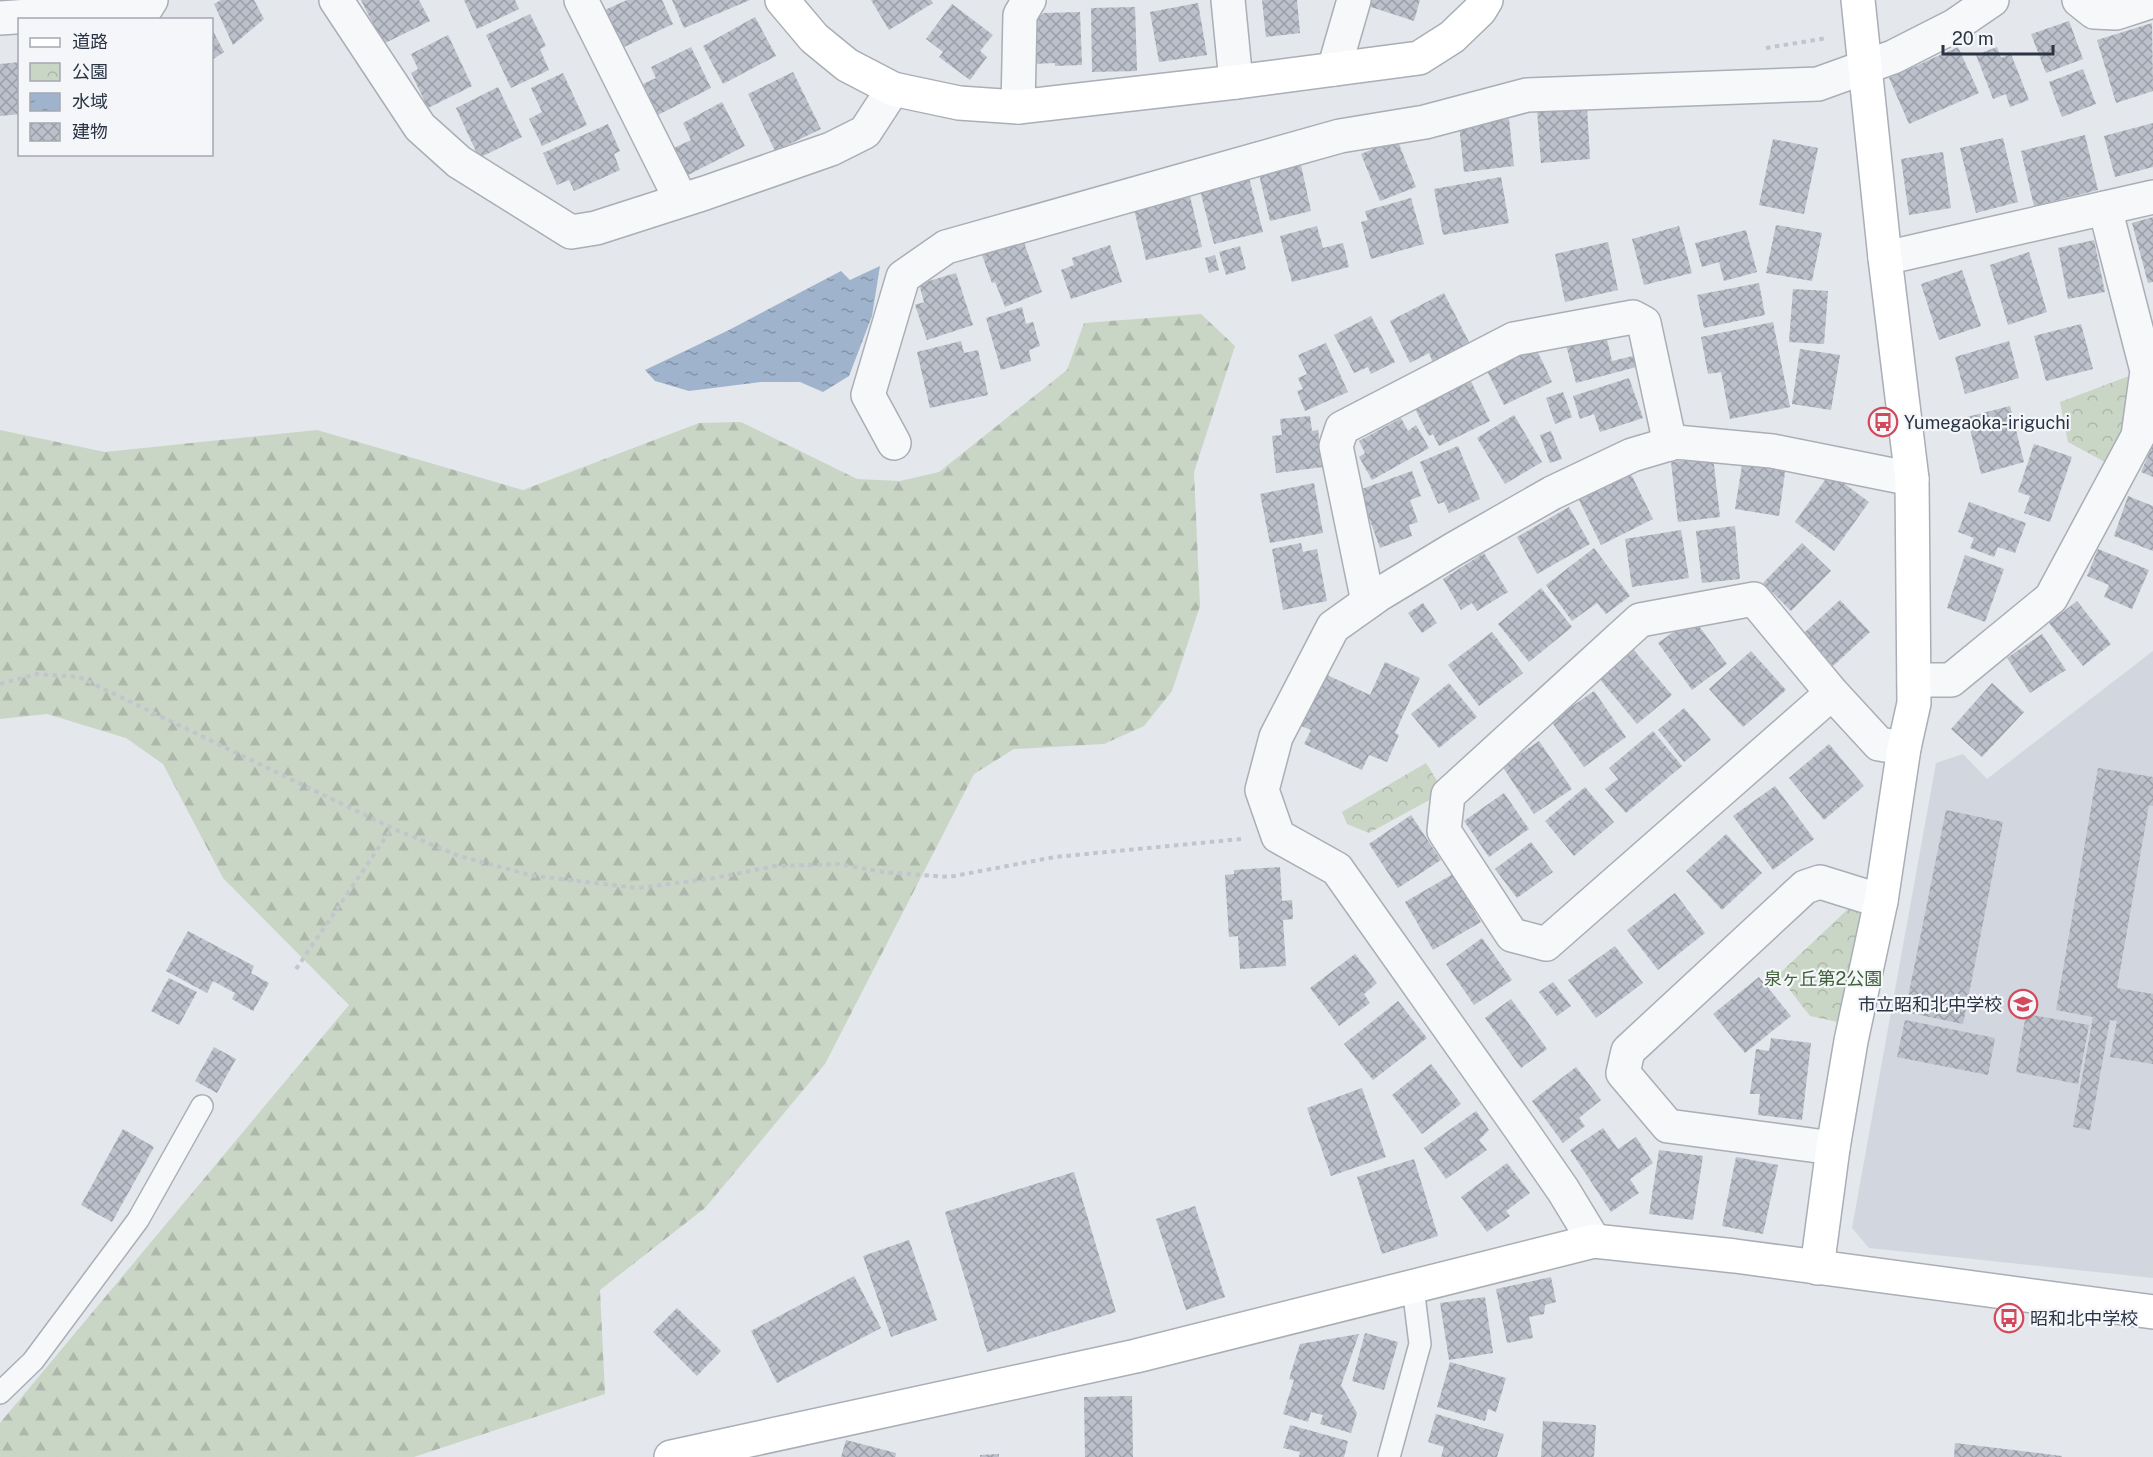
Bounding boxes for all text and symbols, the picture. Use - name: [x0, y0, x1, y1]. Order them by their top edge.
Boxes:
- legend: [18, 18, 213, 156]
- scale bar: [1943, 18, 2052, 56]
- text: 20 m: [1952, 28, 1994, 49]
- text: 道路: [72, 31, 108, 52]
- text: 公園: [72, 61, 108, 82]
- text: 水域: [72, 91, 108, 112]
- text: 建物: [72, 121, 108, 142]
- bus stop icon: Yumegaoka-iriguchi: [1867, 406, 1899, 438]
- place label: Yumegaoka-iriguchi: [1904, 412, 2070, 433]
- park label: 泉ヶ丘第2公園: [1764, 968, 1882, 989]
- school or university icon: 市立昭和北中学校: [2007, 988, 2039, 1020]
- place label: 市立昭和北中学校: [1858, 994, 2002, 1015]
- bus stop icon: 昭和北中学校: [1993, 1302, 2025, 1334]
- place label: 昭和北中学校: [2030, 1308, 2138, 1329]

